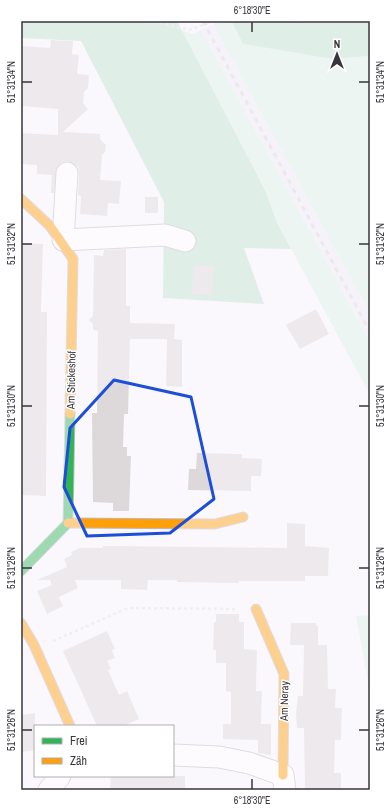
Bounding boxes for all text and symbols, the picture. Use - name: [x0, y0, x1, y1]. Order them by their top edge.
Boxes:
- text: 6°18'30"E: [234, 4, 270, 17]
- north arrow: [317, 34, 357, 74]
- text: N: [334, 37, 340, 51]
- text: 51°31'34"N: [5, 61, 18, 103]
- text: 51°31'34"N: [374, 61, 387, 103]
- text: 51°31'32"N: [5, 223, 18, 265]
- text: 51°31'32"N: [374, 223, 387, 265]
- street label: Am Stickeshof: [63, 350, 79, 410]
- text: 51°31'30"N: [5, 385, 18, 427]
- text: 51°31'30"N: [374, 385, 387, 427]
- text: 51°31'28"N: [5, 547, 18, 589]
- text: 51°31'28"N: [374, 547, 387, 589]
- street label: Am Neray: [277, 680, 291, 722]
- text: 51°31'26"N: [5, 709, 18, 751]
- text: 51°31'26"N: [374, 709, 387, 751]
- legend: [34, 725, 174, 777]
- text: Frei: [70, 733, 88, 749]
- text: Zäh: [70, 753, 87, 769]
- text: 6°18'30"E: [234, 794, 270, 807]

